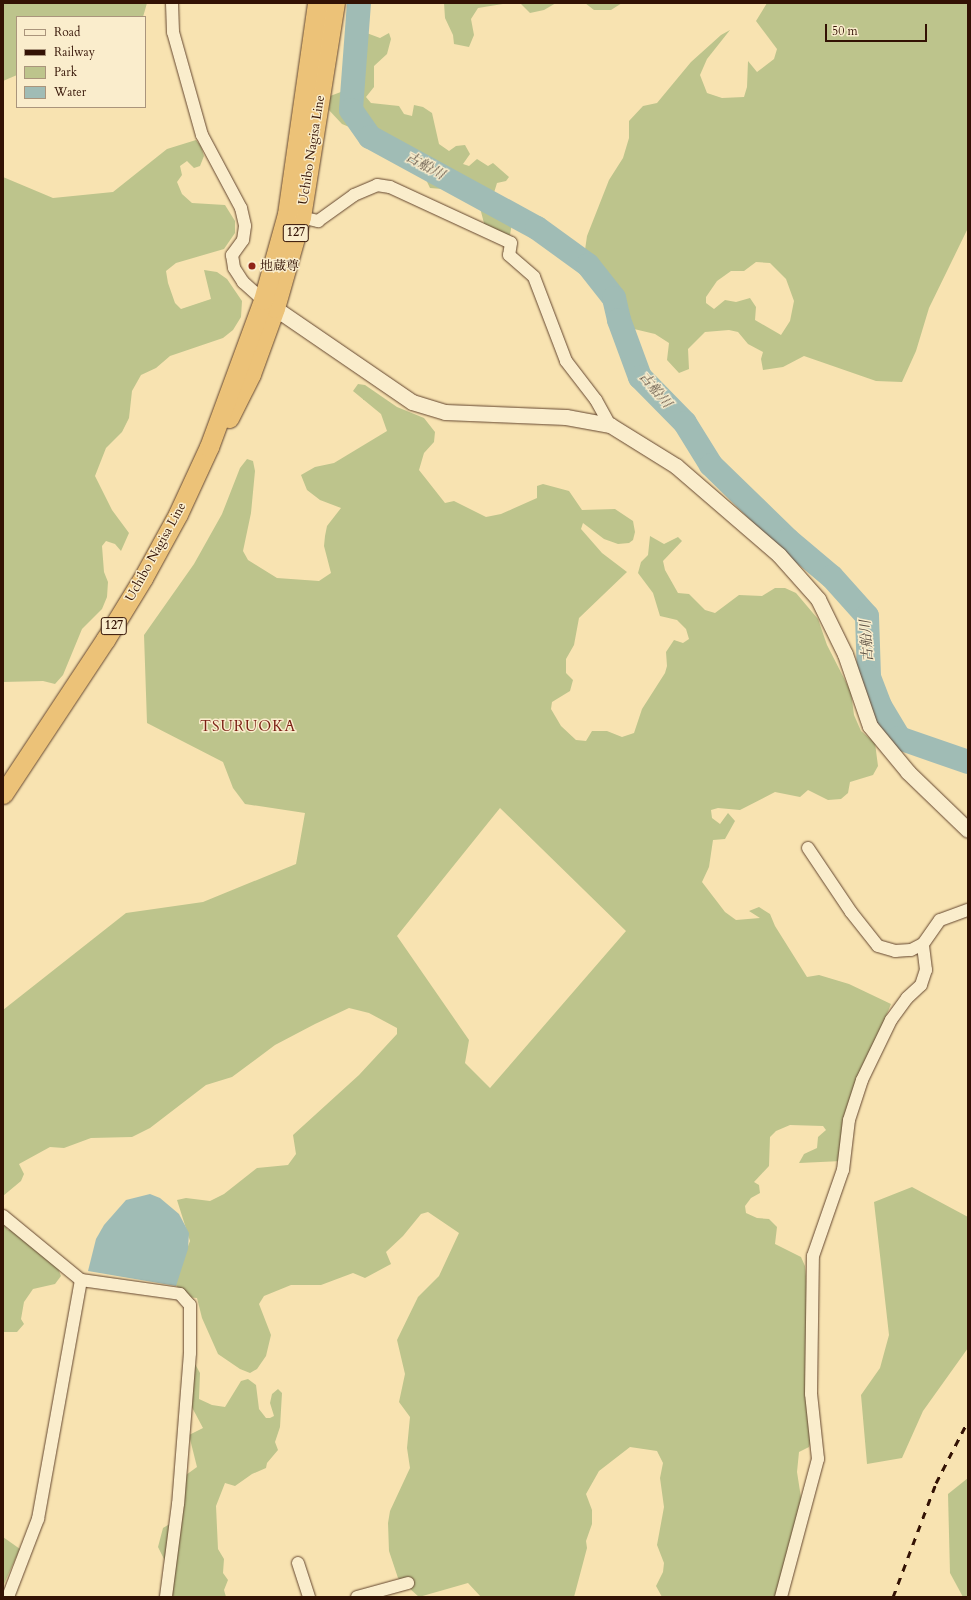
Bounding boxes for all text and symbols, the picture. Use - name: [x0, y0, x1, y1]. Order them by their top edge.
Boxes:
- legend: [16, 16, 146, 108]
- scale bar: [827, 16, 929, 42]
- text: 50 m: [832, 23, 858, 39]
- text: Road: [54, 24, 80, 40]
- text: Railway: [54, 44, 95, 60]
- text: Park: [54, 64, 77, 80]
- text: Water: [54, 84, 86, 100]
- street label: Uchibo Nagisa Line: [296, 94, 328, 206]
- water label: 古船川: [403, 148, 447, 184]
- road number: 127: [282, 223, 310, 243]
- place label: 地蔵尊: [260, 258, 299, 274]
- marker: 地蔵尊: [247, 261, 257, 271]
- water label: 古船川: [635, 369, 675, 411]
- street label: Uchibo Nagisa Line: [122, 500, 190, 604]
- road number: 127: [100, 616, 128, 636]
- water label: 古船川: [857, 619, 877, 663]
- district label: TSURUOKA: [200, 718, 296, 736]

